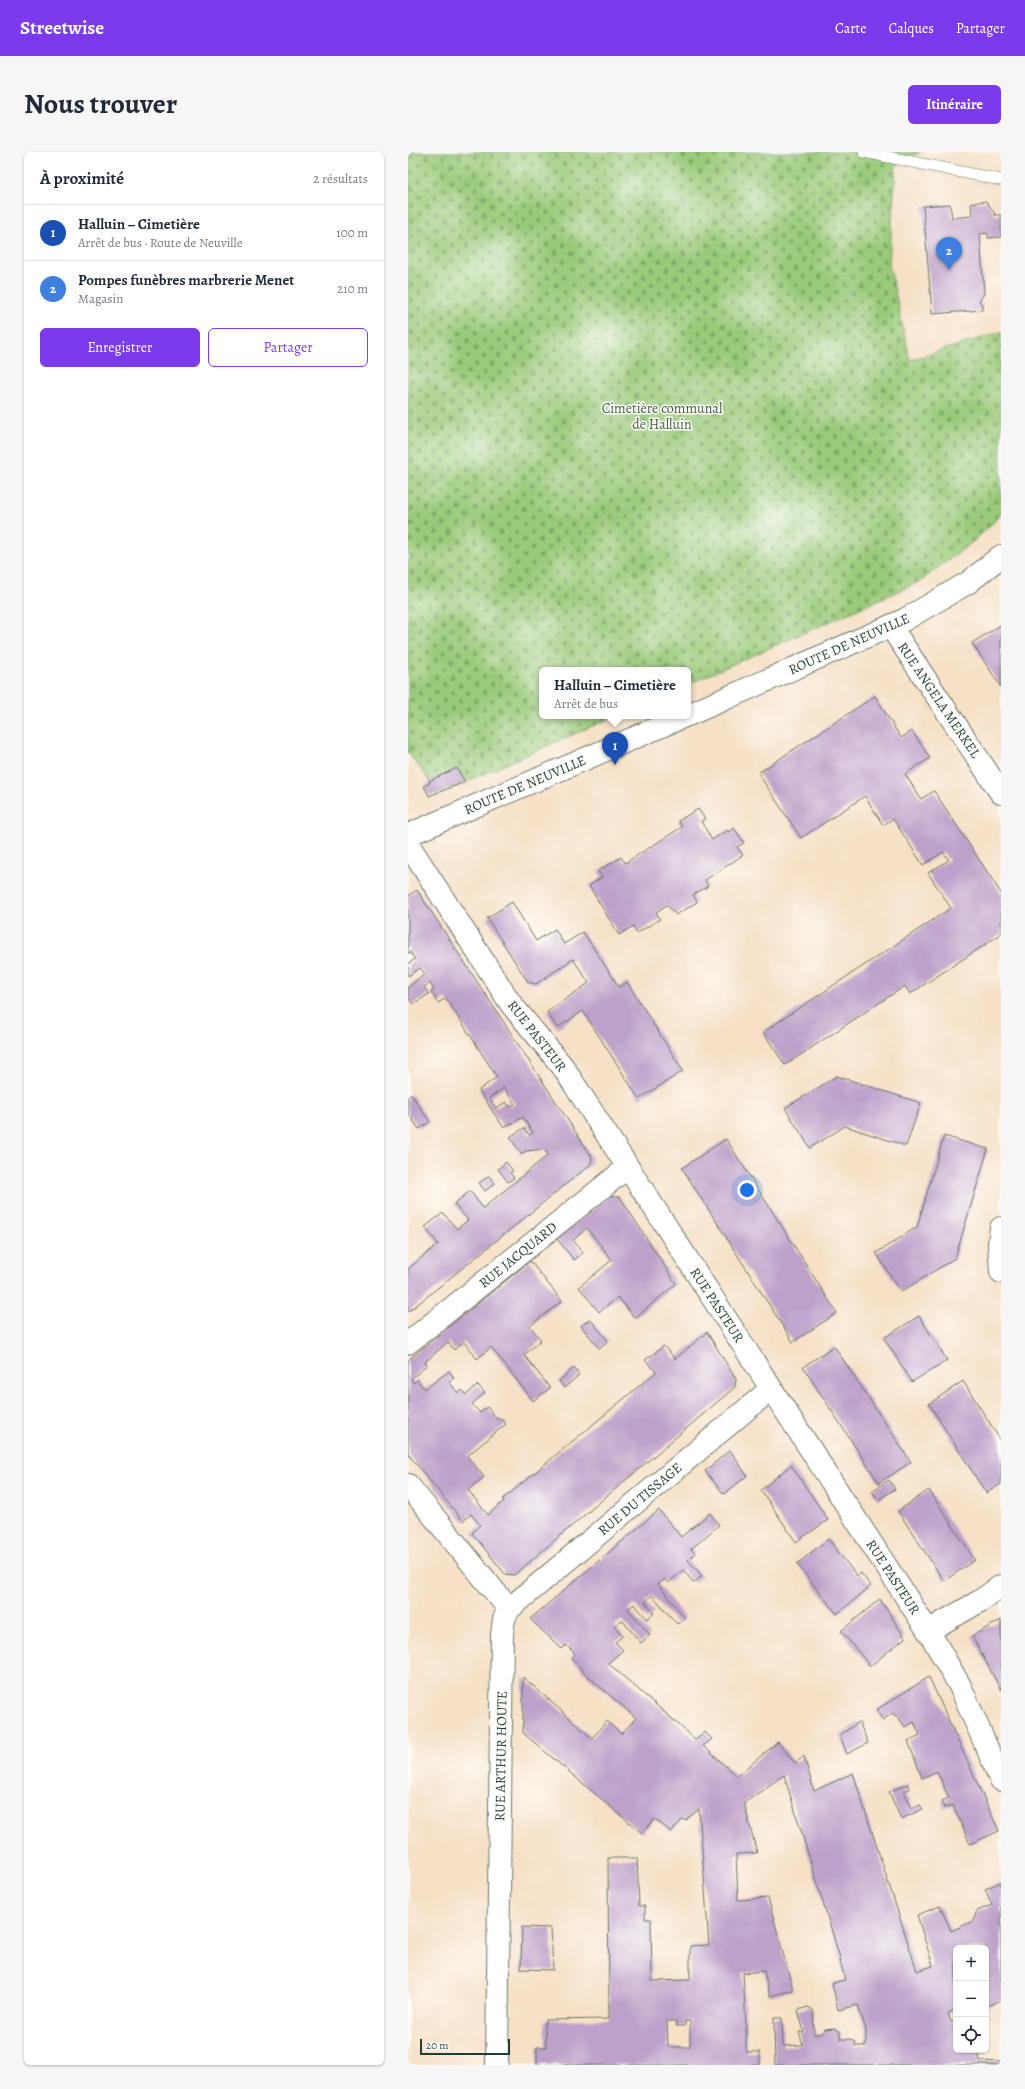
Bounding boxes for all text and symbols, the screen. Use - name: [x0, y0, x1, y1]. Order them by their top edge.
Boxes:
- text: Streetwise: [20, 15, 104, 41]
- text: Carte: [835, 19, 866, 38]
- text: Calques: [888, 19, 934, 38]
- text: Partager: [956, 19, 1005, 38]
- text: Nous trouver: [24, 85, 177, 123]
- button: Itinéraire: [908, 85, 1001, 124]
- text: À proximité: [40, 167, 124, 190]
- text: 2 résultats: [313, 170, 368, 187]
- text: Halluin – Cimetière: [78, 214, 200, 234]
- text: 1: [51, 224, 55, 241]
- text: 100 m: [336, 224, 368, 241]
- text: Arrêt de bus · Route de Neuville: [78, 234, 243, 251]
- pin: 2: [936, 237, 962, 270]
- text: Pompes funèbres marbrerie Menet: [78, 270, 294, 290]
- text: 2: [50, 280, 56, 297]
- text: 210 m: [337, 280, 368, 297]
- text: Magasin: [78, 290, 123, 307]
- button: Enregistrer: [40, 328, 200, 367]
- button: Partager: [208, 328, 368, 367]
- park label: Cimetière communal de Halluin: [602, 399, 723, 434]
- street label: ROUTE DE NEUVILLE: [785, 609, 913, 679]
- street label: RUE ANGELA MERKEL: [893, 638, 985, 762]
- popup: [539, 667, 691, 719]
- text: Halluin – Cimetière: [554, 675, 676, 695]
- text: Arrêt de bus: [554, 695, 618, 712]
- pin: 1: [602, 732, 628, 765]
- street label: ROUTE DE NEUVILLE: [461, 751, 589, 819]
- street label: RUE PASTEUR: [503, 996, 571, 1076]
- your location: [737, 1180, 757, 1200]
- street label: RUE JACQUARD: [475, 1217, 561, 1292]
- street label: RUE PASTEUR: [686, 1264, 749, 1347]
- street label: RUE DU TISSAGE: [594, 1458, 686, 1540]
- street label: RUE PASTEUR: [862, 1536, 925, 1619]
- street label: RUE ARTHUR HOUTE: [490, 1691, 512, 1821]
- map controls: [953, 1945, 989, 2053]
- button: +: [953, 1945, 989, 1981]
- button: −: [953, 1981, 989, 2017]
- button: locate: [953, 2017, 989, 2053]
- scale bar: [420, 2037, 510, 2056]
- text: 20 m: [426, 2038, 448, 2053]

